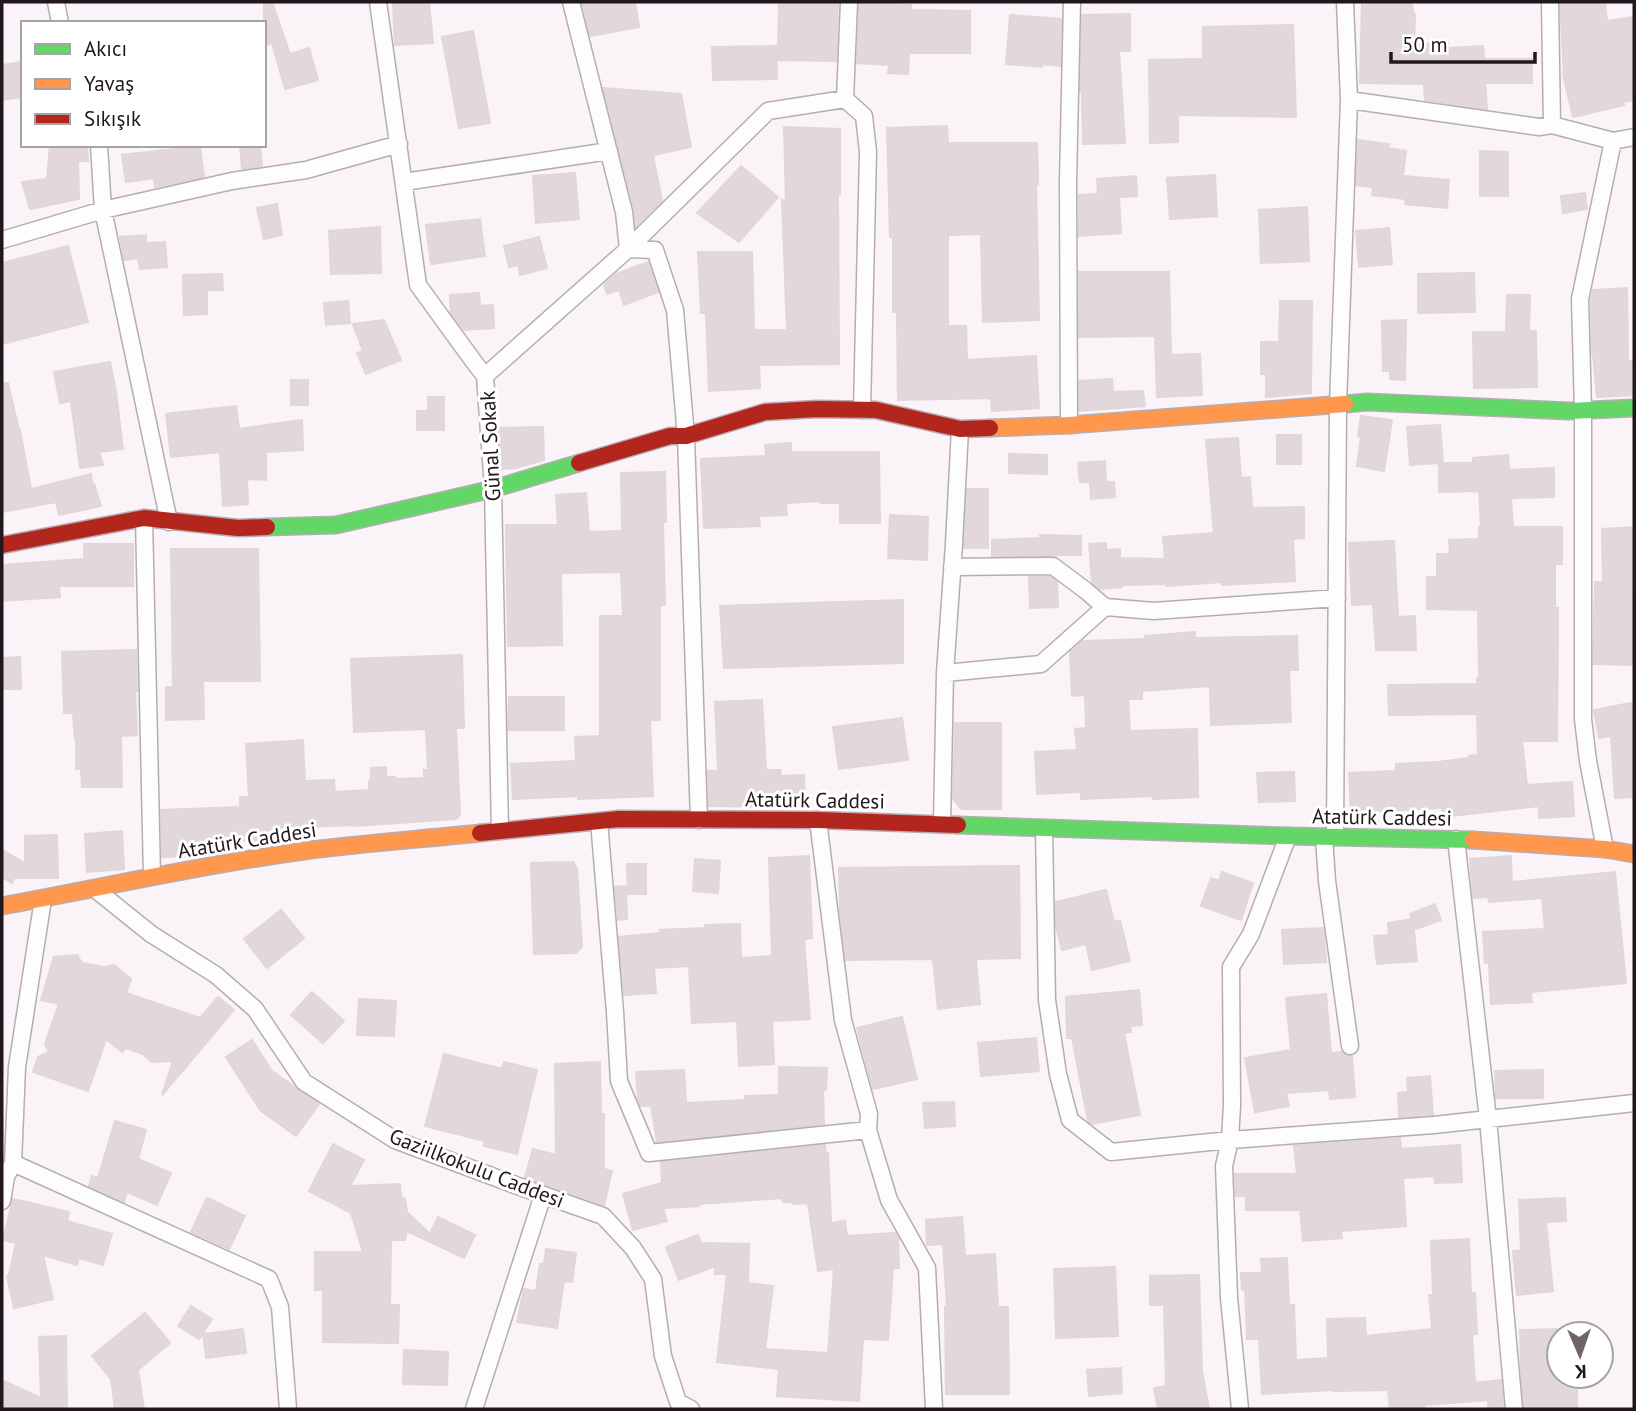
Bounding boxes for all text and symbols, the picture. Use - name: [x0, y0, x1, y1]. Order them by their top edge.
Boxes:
- legend: [21, 21, 266, 147]
- scale bar: [1391, 21, 1534, 65]
- text: 50 m: [1402, 31, 1448, 58]
- text: Akıcı: [84, 35, 127, 62]
- text: Yavaş: [84, 70, 134, 97]
- text: Sıkışık: [84, 105, 141, 132]
- street label: Günal Sokak: [474, 390, 506, 502]
- street label: Atatürk Caddesi: [745, 785, 885, 815]
- street label: Atatürk Caddesi: [1312, 802, 1452, 832]
- street label: Atatürk Caddesi: [176, 816, 318, 864]
- street label: Gaziilkokulu Caddesi: [386, 1122, 568, 1214]
- north arrow: [1545, 1320, 1615, 1390]
- text: K: [1574, 1360, 1587, 1384]

